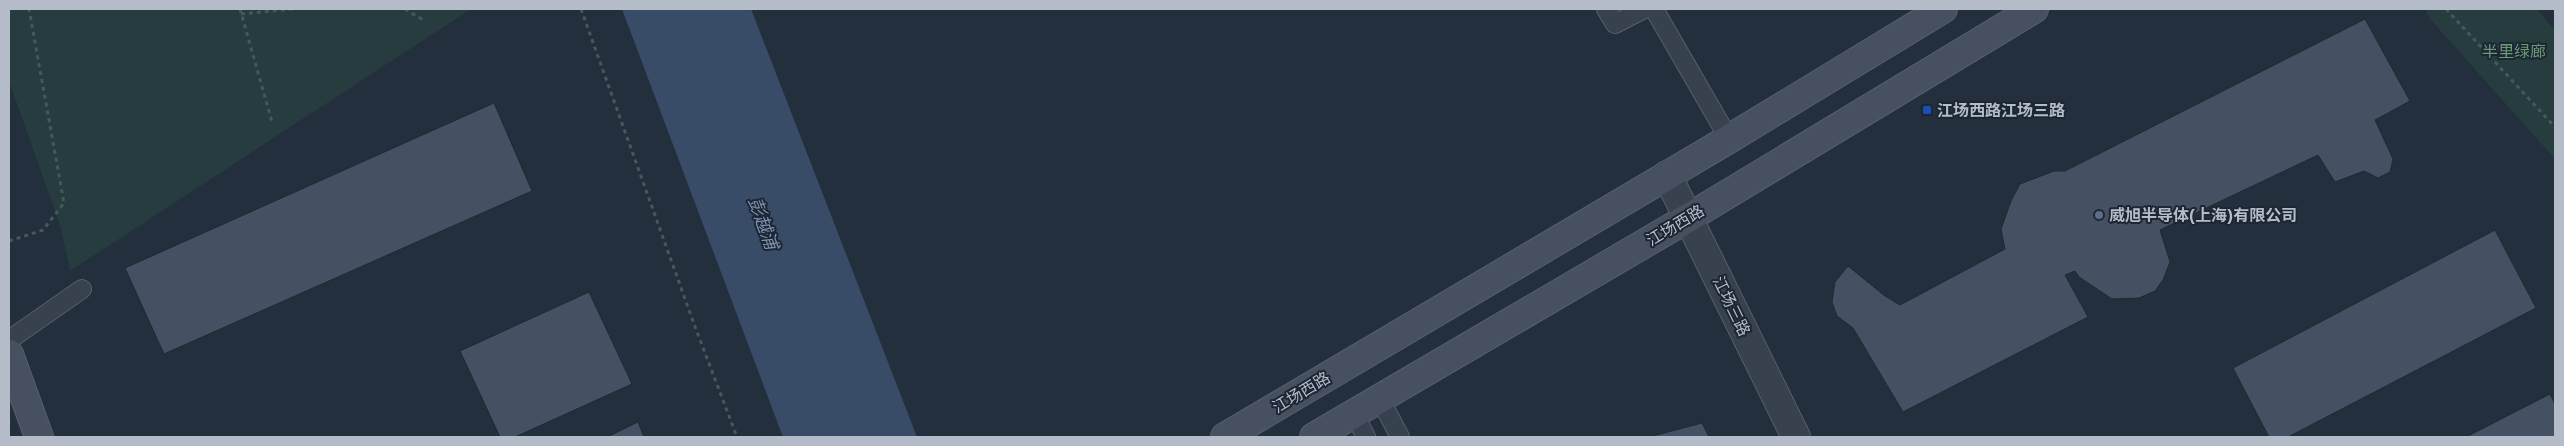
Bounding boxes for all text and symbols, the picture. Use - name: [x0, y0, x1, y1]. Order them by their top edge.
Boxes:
- park label: 半里绿廊: [2482, 41, 2546, 61]
- place label: 江场西路江场三路: [1937, 100, 2065, 120]
- marker: 江场西路江场三路: [1921, 104, 1933, 116]
- water label: 彭越浦: [744, 194, 785, 255]
- street label: 江场西路: [1642, 200, 1708, 250]
- place label: 威旭半导体(上海)有限公司: [2109, 205, 2297, 225]
- marker: 威旭半导体(上海)有限公司: [2093, 209, 2105, 221]
- street label: 江场三路: [1709, 273, 1755, 339]
- street label: 江场西路: [1268, 367, 1334, 417]

